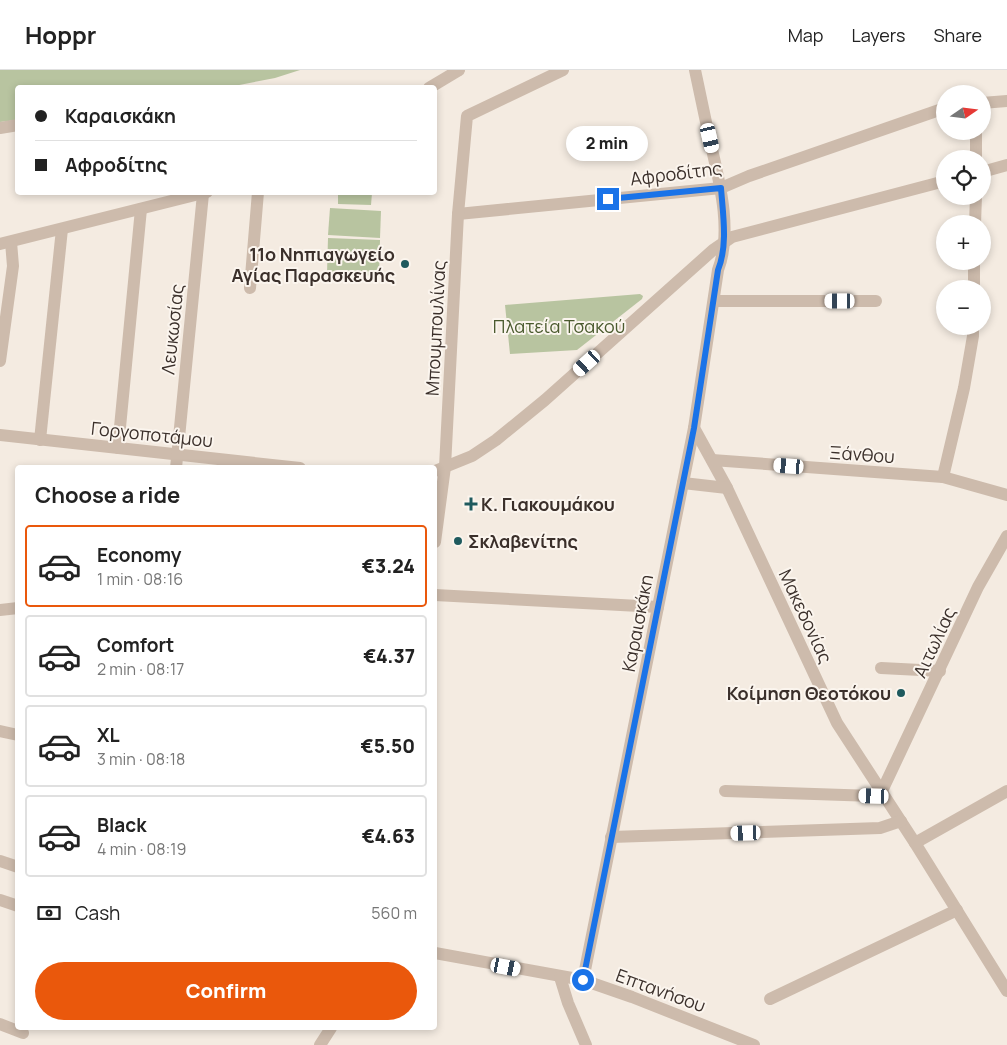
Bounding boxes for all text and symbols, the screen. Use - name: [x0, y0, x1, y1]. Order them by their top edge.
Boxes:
- text: Hoppr: [25, 18, 96, 51]
- text: Map: [788, 23, 823, 47]
- text: Layers: [851, 23, 905, 47]
- text: Share: [933, 23, 982, 47]
- north arrow: [936, 85, 991, 140]
- map controls: [936, 85, 991, 335]
- text: Καραισκάκη: [65, 103, 176, 129]
- car: [699, 122, 720, 154]
- callout: 2 min: [567, 126, 649, 162]
- text: 2 min: [586, 132, 628, 154]
- button: locate: [936, 150, 991, 205]
- text: Αφροδίτης: [65, 152, 167, 178]
- street label: Αφροδίτης: [629, 155, 723, 191]
- route end: [597, 188, 619, 210]
- button: +: [936, 215, 991, 270]
- place label: 11ο Νηπιαγωγείο Αγίας Παρασκευής: [232, 242, 395, 287]
- marker: 11ο Νηπιαγωγείο Αγίας Παρασκευής: [399, 258, 411, 270]
- street label: Μπουμπουλίνας: [419, 260, 451, 396]
- button: −: [936, 280, 991, 335]
- street label: Λευκωσίας: [155, 283, 189, 375]
- car: [825, 294, 855, 309]
- park label: Πλατεία Τσακού: [493, 314, 625, 338]
- car: [570, 347, 603, 379]
- street label: Γοργοποτάμου: [90, 416, 214, 452]
- street label: Ξάνθου: [828, 440, 896, 468]
- car: [773, 457, 804, 475]
- text: Choose a ride: [35, 480, 180, 510]
- place label: Κ. Γιακουμάκου: [481, 492, 615, 516]
- marker: Κ. Γιακουμάκου: [465, 498, 477, 510]
- place label: Σκλαβενίτης: [468, 529, 578, 553]
- marker: Σκλαβενίτης: [452, 535, 464, 547]
- text: Economy: [97, 542, 181, 568]
- icon: car: [37, 544, 82, 589]
- text: €3.24: [362, 553, 415, 579]
- street label: Μακεδονίας: [774, 565, 838, 667]
- text: 1 min · 08:16: [97, 568, 183, 590]
- street label: Καραισκάκη: [616, 572, 658, 674]
- street label: Αιτωλίας: [907, 603, 961, 681]
- text: Comfort: [97, 632, 174, 658]
- icon: car: [37, 634, 82, 679]
- text: €4.37: [363, 643, 415, 669]
- text: 2 min · 08:17: [97, 658, 184, 680]
- place label: Κοίμηση Θεοτόκου: [727, 681, 891, 705]
- marker: Κοίμηση Θεοτόκου: [895, 687, 907, 699]
- text: XL: [97, 722, 120, 748]
- icon: car: [37, 724, 82, 769]
- text: €5.50: [361, 733, 415, 759]
- text: 3 min · 08:18: [97, 748, 185, 770]
- car: [858, 788, 889, 804]
- text: Black: [97, 812, 146, 838]
- icon: car: [37, 814, 82, 859]
- text: €4.63: [362, 823, 415, 849]
- car: [730, 825, 761, 841]
- text: 4 min · 08:19: [97, 838, 186, 860]
- icon: cash: [35, 899, 63, 927]
- text: Cash: [75, 900, 120, 926]
- text: 560 m: [371, 902, 417, 924]
- car: [489, 957, 522, 977]
- button: Confirm: [35, 962, 417, 1020]
- street label: Επτανήσου: [613, 963, 709, 1017]
- route start: [572, 969, 594, 991]

